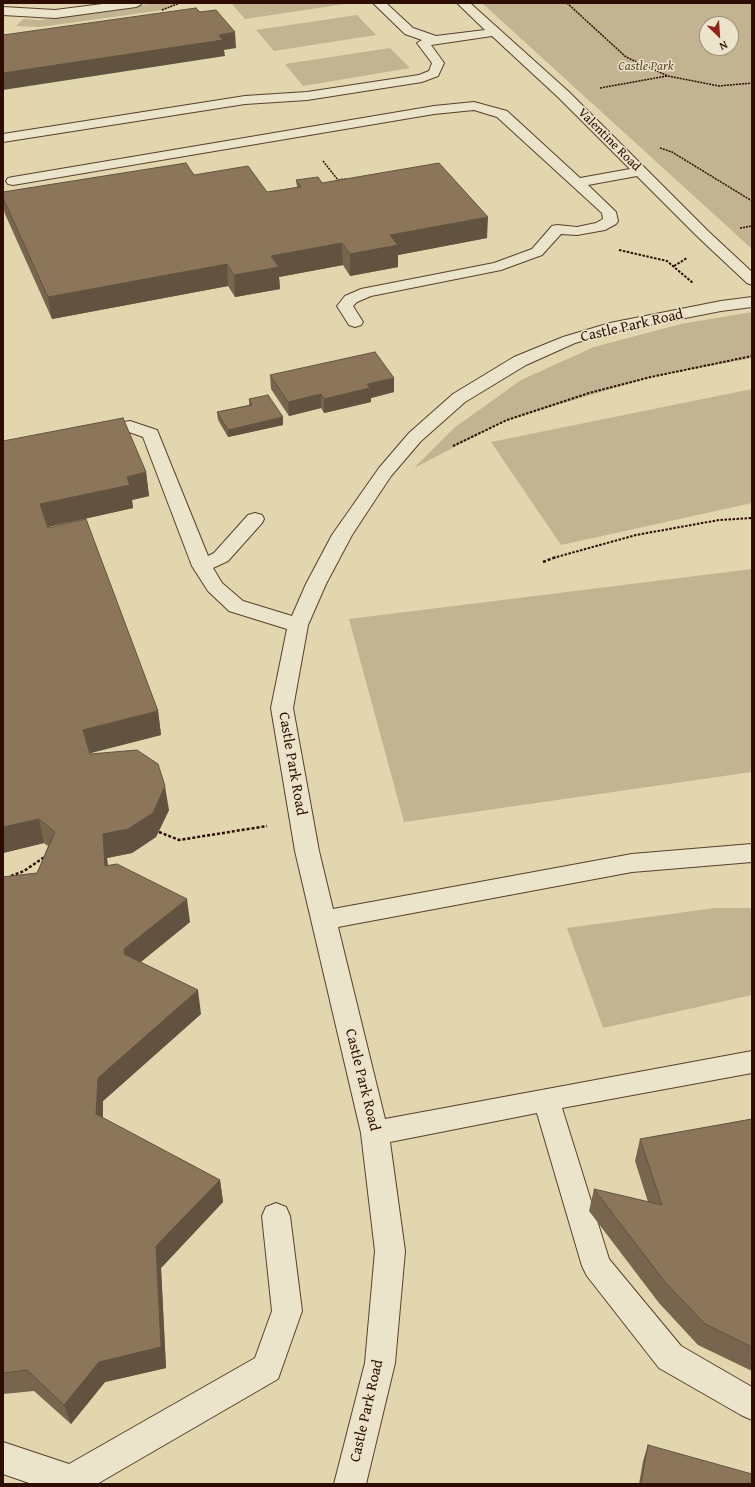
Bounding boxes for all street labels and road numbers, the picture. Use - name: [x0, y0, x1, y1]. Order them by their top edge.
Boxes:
- street label: Valentine Road: [574, 105, 644, 175]
- street label: Castle Park Road: [579, 305, 685, 347]
- street label: Castle Park Road: [274, 711, 310, 817]
- street label: Castle Park Road: [341, 1027, 383, 1133]
- street label: Castle Park Road: [346, 1358, 388, 1464]

